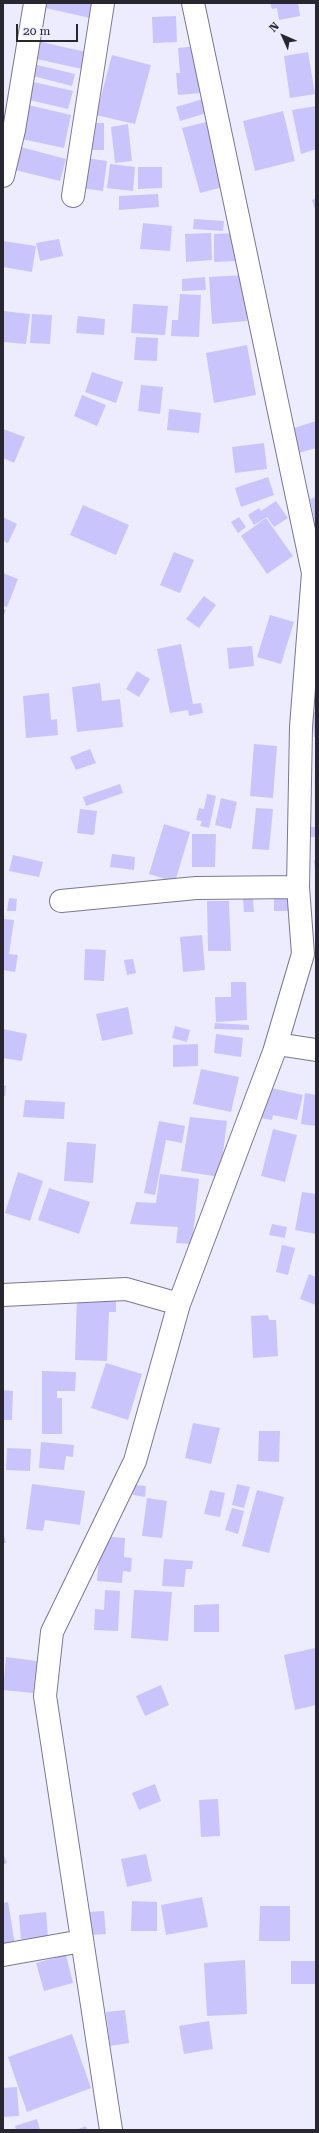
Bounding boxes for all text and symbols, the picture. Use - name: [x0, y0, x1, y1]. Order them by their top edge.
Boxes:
- scale bar: [18, 16, 80, 42]
- north arrow: [263, 16, 303, 56]
- text: N: [267, 20, 282, 35]
- text: 20 m: [23, 24, 50, 38]

